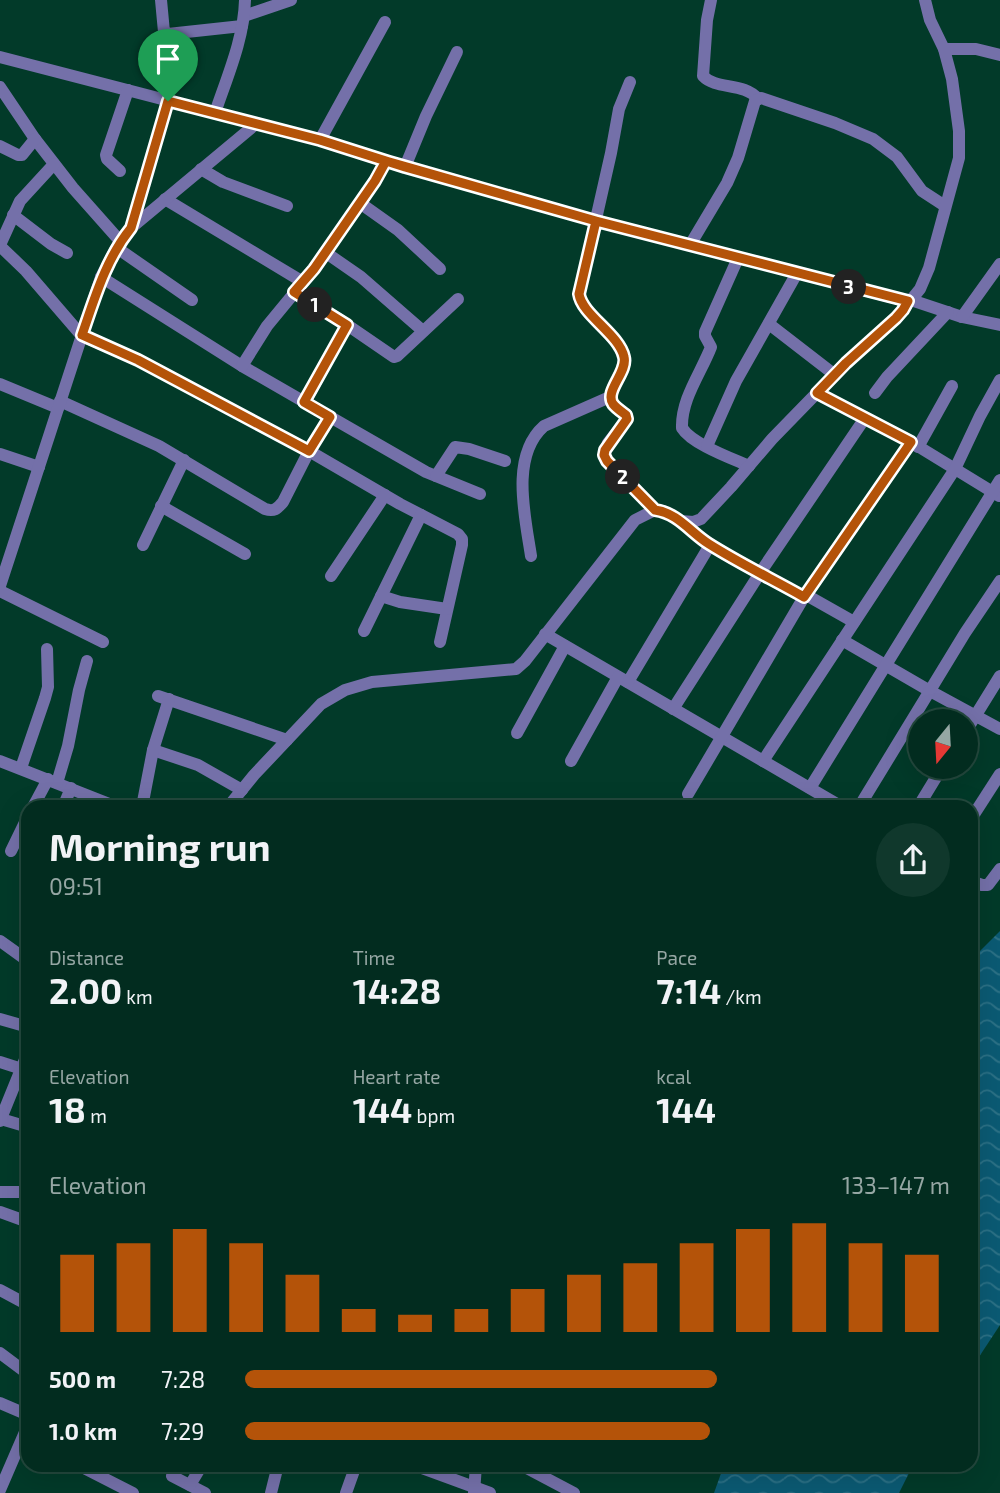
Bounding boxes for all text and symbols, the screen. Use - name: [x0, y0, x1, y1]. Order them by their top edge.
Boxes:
- pin: [138, 29, 198, 101]
- icon: arrive: [149, 40, 187, 78]
- pin: 3: [832, 270, 866, 304]
- text: 3: [843, 275, 854, 298]
- pin: 1: [298, 288, 332, 322]
- text: 1: [310, 293, 319, 316]
- pin: 2: [606, 460, 640, 494]
- text: 2: [617, 465, 628, 488]
- north arrow: [908, 709, 978, 779]
- map controls: [908, 709, 978, 779]
- text: Morning run: [49, 823, 270, 869]
- button: share: [876, 823, 950, 897]
- text: 09:51: [49, 872, 103, 900]
- text: Distance: [49, 946, 124, 969]
- text: Time: [353, 946, 395, 969]
- text: Pace: [656, 946, 697, 969]
- text: 2.00: [49, 969, 122, 1011]
- text: 14:28: [353, 969, 441, 1011]
- text: 7:14: [656, 969, 721, 1011]
- text: km: [122, 985, 153, 1008]
- text: /km: [721, 985, 762, 1008]
- text: Elevation: [49, 1065, 130, 1088]
- text: Heart rate: [353, 1065, 441, 1088]
- text: kcal: [656, 1065, 691, 1088]
- text: 18: [49, 1088, 86, 1130]
- text: 144: [353, 1088, 412, 1130]
- text: 144: [656, 1088, 716, 1130]
- text: m: [86, 1104, 107, 1127]
- text: bpm: [412, 1104, 455, 1127]
- text: Elevation: [49, 1171, 147, 1199]
- text: 133–147 m: [842, 1171, 950, 1199]
- text: 500 m: [49, 1365, 116, 1393]
- text: 7:28: [161, 1365, 205, 1393]
- text: 1.0 km: [49, 1417, 117, 1445]
- text: 7:29: [161, 1417, 204, 1445]

